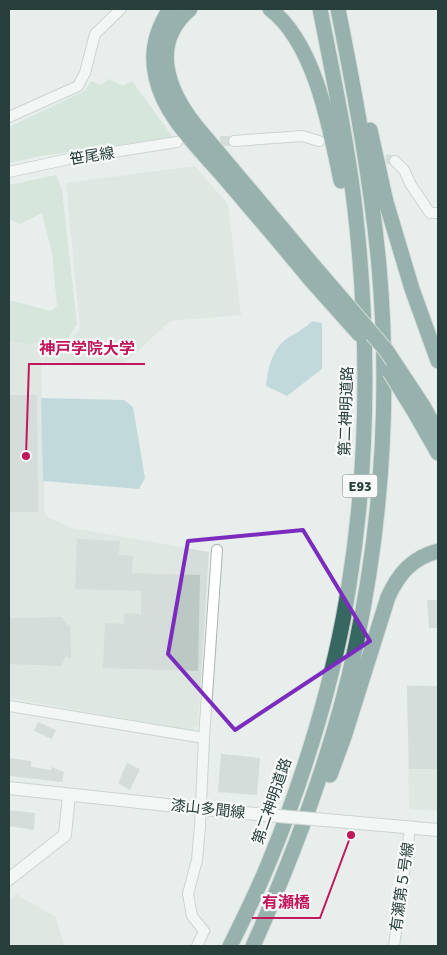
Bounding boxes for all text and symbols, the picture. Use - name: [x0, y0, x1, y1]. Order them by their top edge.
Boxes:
- street label: 笹尾線: [68, 144, 116, 168]
- callout: 神戸学院大学: [29, 333, 145, 364]
- text: 神戸学院大学: [39, 339, 135, 359]
- street label: 第二神明道路: [335, 366, 357, 456]
- road number: E93: [342, 474, 378, 498]
- street label: 第二神明道路: [249, 756, 295, 846]
- street label: 漆山多聞線: [170, 796, 246, 822]
- street label: 有瀬第５号線: [387, 841, 417, 933]
- callout: 有瀬橋: [252, 887, 320, 918]
- text: 有瀬橋: [262, 893, 310, 913]

